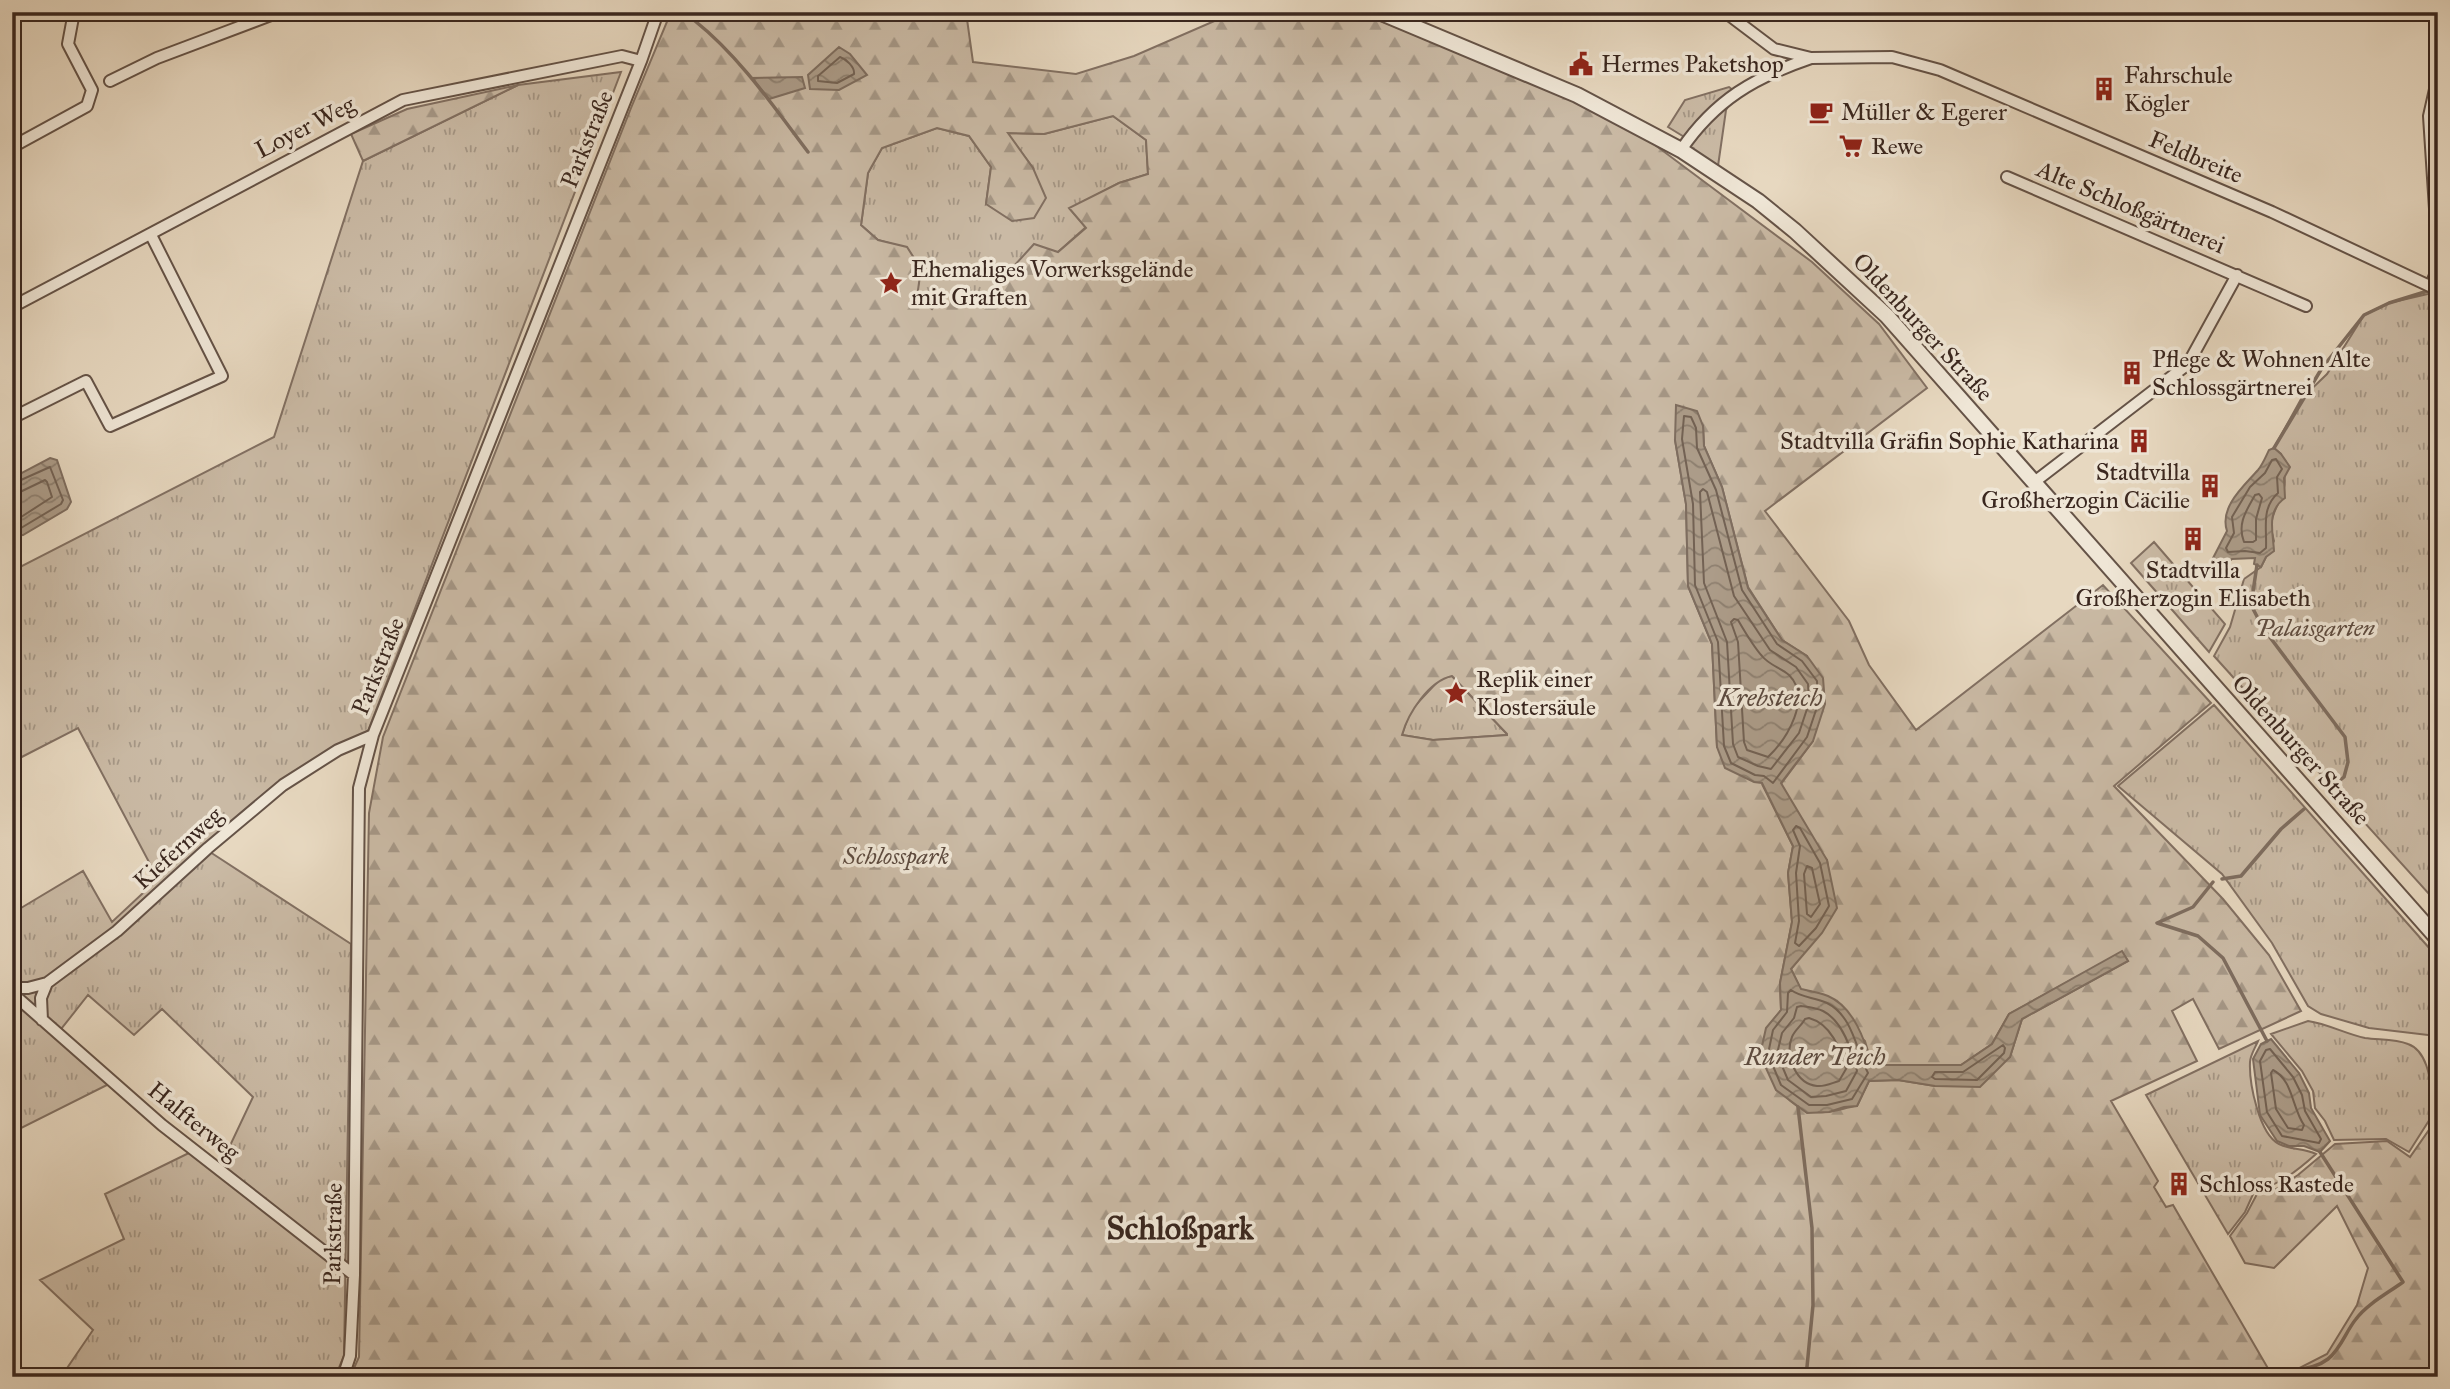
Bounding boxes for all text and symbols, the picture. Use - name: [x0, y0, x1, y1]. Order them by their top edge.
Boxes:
- place label: Hermes Paketshop: [1601, 49, 1784, 79]
- public building icon: Hermes Paketshop: [1567, 50, 1595, 78]
- place label: Fahrschule Kögler: [2124, 60, 2233, 118]
- building icon: Fahrschule Kögler: [2090, 75, 2118, 103]
- street label: Parkstraße: [554, 86, 620, 192]
- street label: Loyer Weg: [250, 89, 361, 165]
- place label: Müller & Egerer: [1841, 97, 2007, 127]
- cafe icon: Müller & Egerer: [1807, 98, 1835, 126]
- street label: Feldbreite: [2145, 124, 2247, 190]
- place label: Rewe: [1871, 131, 1923, 161]
- supermarket icon: Rewe: [1837, 132, 1865, 160]
- street label: Alte Schloßgärtnerei: [2031, 153, 2230, 260]
- street label: Oldenburger Straße: [1846, 246, 2000, 408]
- place label: Ehemaliges Vorwerksgelände mit Graften: [911, 254, 1193, 312]
- place icon: Ehemaliges Vorwerksgelände mit Graften: [877, 269, 905, 297]
- place label: Pflege & Wohnen Alte Schlossgärtnerei: [2152, 344, 2371, 402]
- building icon: Pflege & Wohnen Alte Schlossgärtnerei: [2118, 359, 2146, 387]
- place label: Stadtvilla Gräfin Sophie Katharina: [1780, 426, 2120, 456]
- building icon: Stadtvilla Gräfin Sophie Katharina: [2125, 427, 2153, 455]
- place label: Stadtvilla Großherzogin Cäcilie: [1981, 457, 2191, 515]
- building icon: Stadtvilla Großherzogin Cäcilie: [2196, 472, 2224, 500]
- building icon: Stadtvilla Großherzogin Elisabeth: [2179, 525, 2207, 553]
- place label: Stadtvilla Großherzogin Elisabeth: [2075, 555, 2311, 613]
- street label: Parkstraße: [345, 613, 411, 719]
- park label: Palaisgarten: [2255, 613, 2376, 643]
- place label: Replik einer Klostersäule: [1476, 664, 1596, 722]
- street label: Oldenburger Straße: [2226, 669, 2376, 831]
- place icon: Replik einer Klostersäule: [1442, 679, 1470, 707]
- water label: Krebsteich: [1715, 681, 1823, 713]
- street label: Kiefernweg: [127, 800, 229, 896]
- park label: Schlosspark: [842, 841, 949, 871]
- water label: Runder Teich: [1743, 1040, 1886, 1072]
- street label: Halfterweg: [142, 1075, 247, 1168]
- place label: Schloss Rastede: [2199, 1169, 2354, 1199]
- building icon: Schloss Rastede: [2165, 1170, 2193, 1198]
- street label: Parkstraße: [317, 1183, 349, 1285]
- district label: Schloßpark: [1106, 1209, 1255, 1248]

